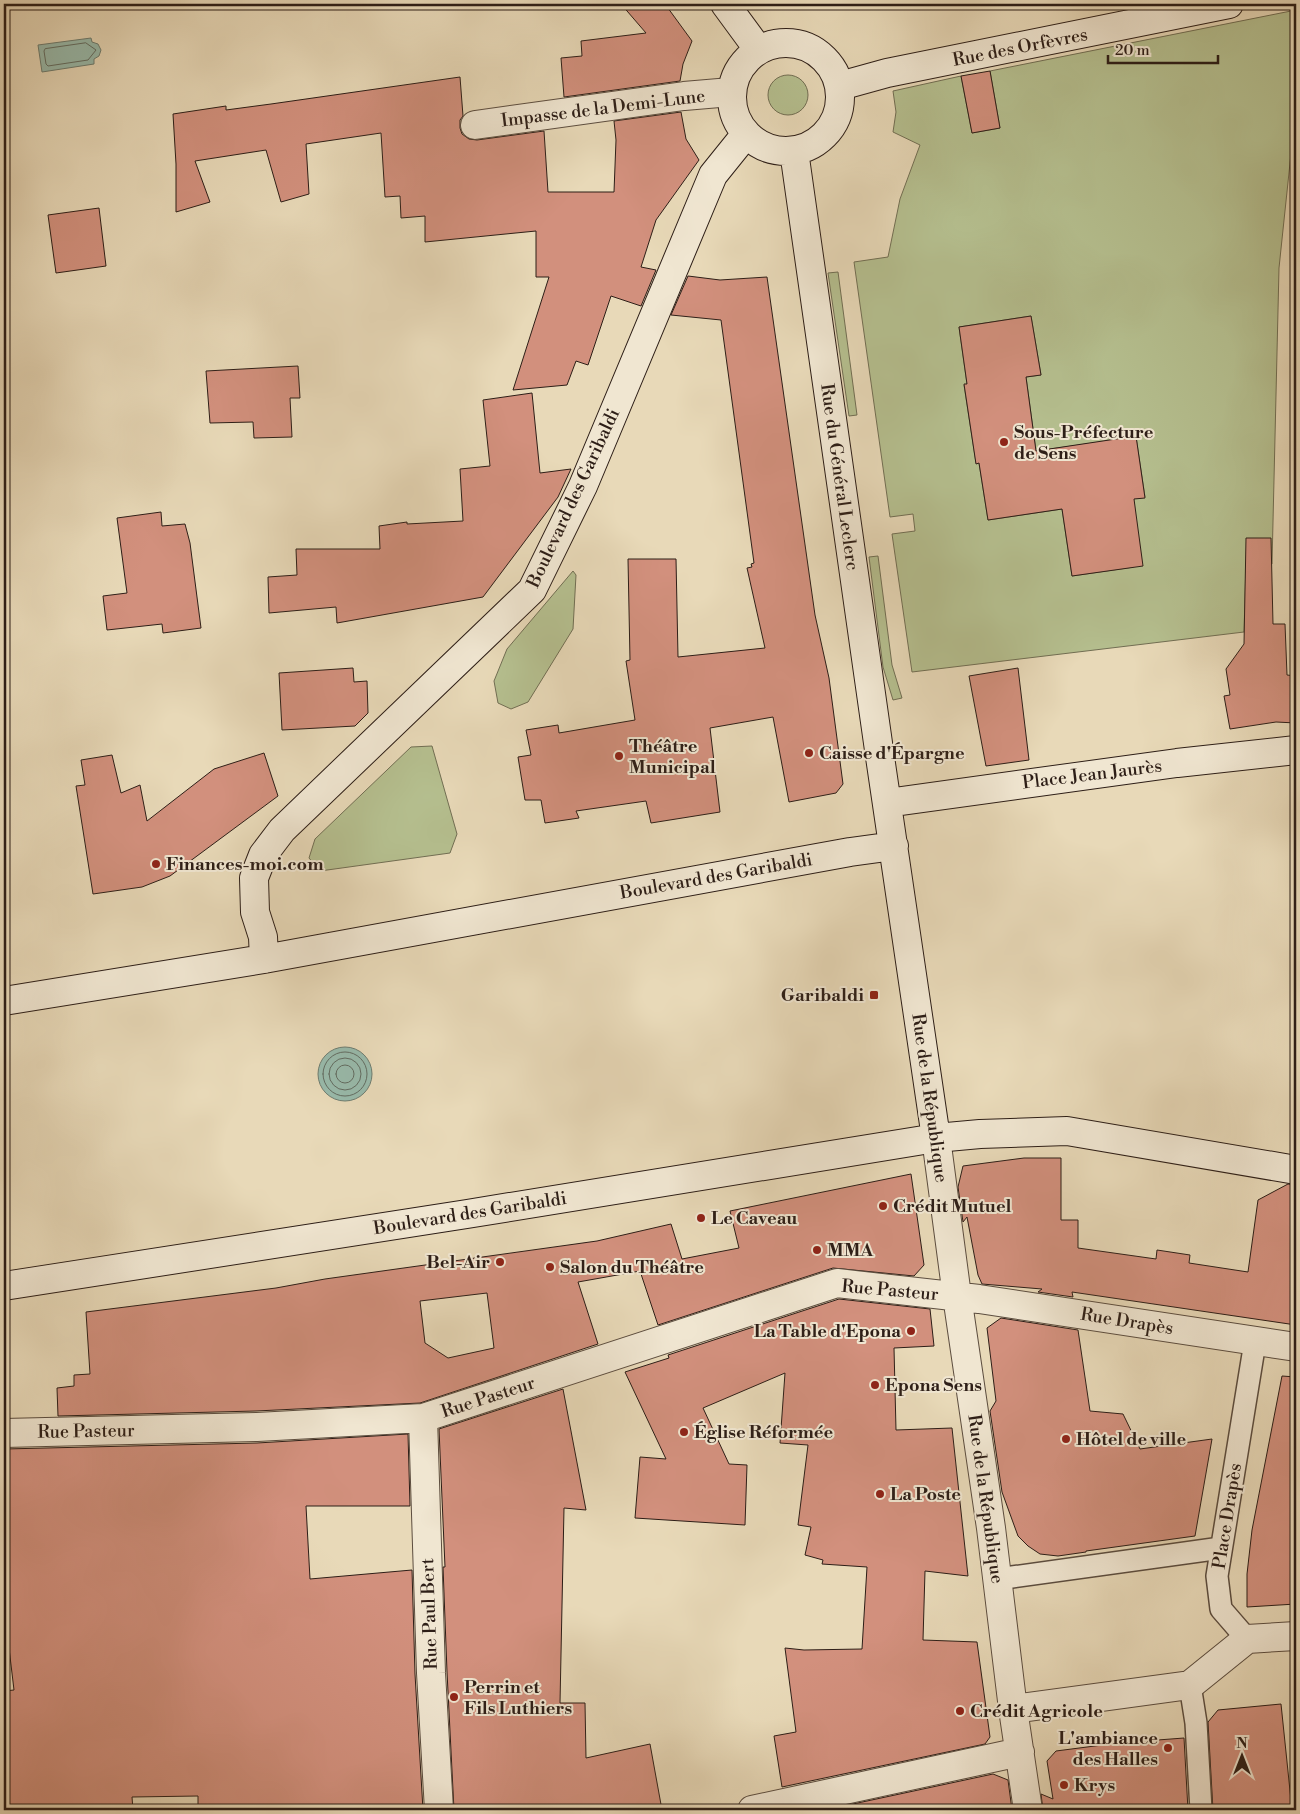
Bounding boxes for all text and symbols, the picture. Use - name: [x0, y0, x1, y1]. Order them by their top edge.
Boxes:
- street label: Rue des Orfèvres: [950, 23, 1090, 72]
- scale bar: [1108, 32, 1218, 64]
- text: 20 m: [1115, 41, 1150, 60]
- street label: Impasse de la Demi-Lune: [500, 85, 707, 132]
- street label: Rue du Général Leclerc: [815, 382, 864, 572]
- street label: Boulevard des Garibaldi: [521, 405, 625, 592]
- place label: Sous-Préfecture de Sens: [1014, 421, 1154, 465]
- marker: Sous-Préfecture de Sens: [998, 436, 1010, 448]
- place label: Théâtre Municipal: [629, 735, 716, 779]
- place label: Caisse d'Épargne: [819, 742, 965, 765]
- marker: Caisse d'Épargne: [803, 747, 815, 759]
- marker: Théâtre Municipal: [613, 750, 625, 762]
- street label: Place Jean Jaurès: [1021, 755, 1163, 794]
- street label: Boulevard des Garibaldi: [617, 848, 814, 905]
- place label: Finances-moi.com: [166, 853, 324, 876]
- marker: Finances-moi.com: [150, 858, 162, 870]
- place label: Garibaldi: [781, 984, 864, 1007]
- marker: Garibaldi: [868, 989, 880, 1001]
- street label: Rue de la République: [906, 1012, 953, 1184]
- street label: Boulevard des Garibaldi: [371, 1187, 568, 1240]
- place label: Crédit Mutuel: [893, 1195, 1012, 1218]
- marker: Crédit Mutuel: [877, 1200, 889, 1212]
- place label: Le Caveau: [711, 1207, 797, 1230]
- marker: Le Caveau: [695, 1212, 707, 1224]
- place label: MMA: [827, 1239, 874, 1262]
- marker: MMA: [811, 1244, 823, 1256]
- place label: Bel-Air: [426, 1251, 490, 1274]
- marker: Bel-Air: [494, 1256, 506, 1268]
- place label: Salon du Théâtre: [560, 1256, 704, 1279]
- marker: Salon du Théâtre: [544, 1261, 556, 1273]
- street label: Rue Pasteur: [840, 1275, 940, 1306]
- street label: Rue Drapès: [1079, 1303, 1175, 1340]
- place label: La Table d'Epona: [754, 1320, 901, 1343]
- marker: La Table d'Epona: [905, 1325, 917, 1337]
- street label: Rue Pasteur: [438, 1371, 538, 1423]
- place label: Epona Sens: [885, 1374, 982, 1397]
- marker: Epona Sens: [869, 1379, 881, 1391]
- street label: Rue de la République: [962, 1413, 1009, 1585]
- street label: Rue Pasteur: [37, 1419, 135, 1444]
- place label: Église Réformée: [694, 1421, 833, 1444]
- marker: Église Réformée: [678, 1426, 690, 1438]
- place label: Hôtel de ville: [1076, 1428, 1186, 1451]
- marker: Hôtel de ville: [1060, 1433, 1072, 1445]
- street label: Place Drapès: [1208, 1461, 1247, 1571]
- place label: La Poste: [890, 1483, 961, 1506]
- marker: La Poste: [874, 1488, 886, 1500]
- street label: Rue Paul Bert: [416, 1557, 443, 1670]
- place label: Perrin et Fils Luthiers: [464, 1676, 572, 1720]
- marker: Perrin et Fils Luthiers: [448, 1691, 460, 1703]
- place label: Crédit Agricole: [970, 1700, 1103, 1723]
- marker: Crédit Agricole: [954, 1705, 966, 1717]
- place label: L'ambiance des Halles: [1058, 1727, 1158, 1771]
- north arrow: [1218, 1732, 1268, 1782]
- text: N: [1236, 1735, 1248, 1753]
- marker: L'ambiance des Halles: [1162, 1742, 1174, 1754]
- place label: Krys: [1074, 1774, 1115, 1797]
- marker: Krys: [1058, 1779, 1070, 1791]

